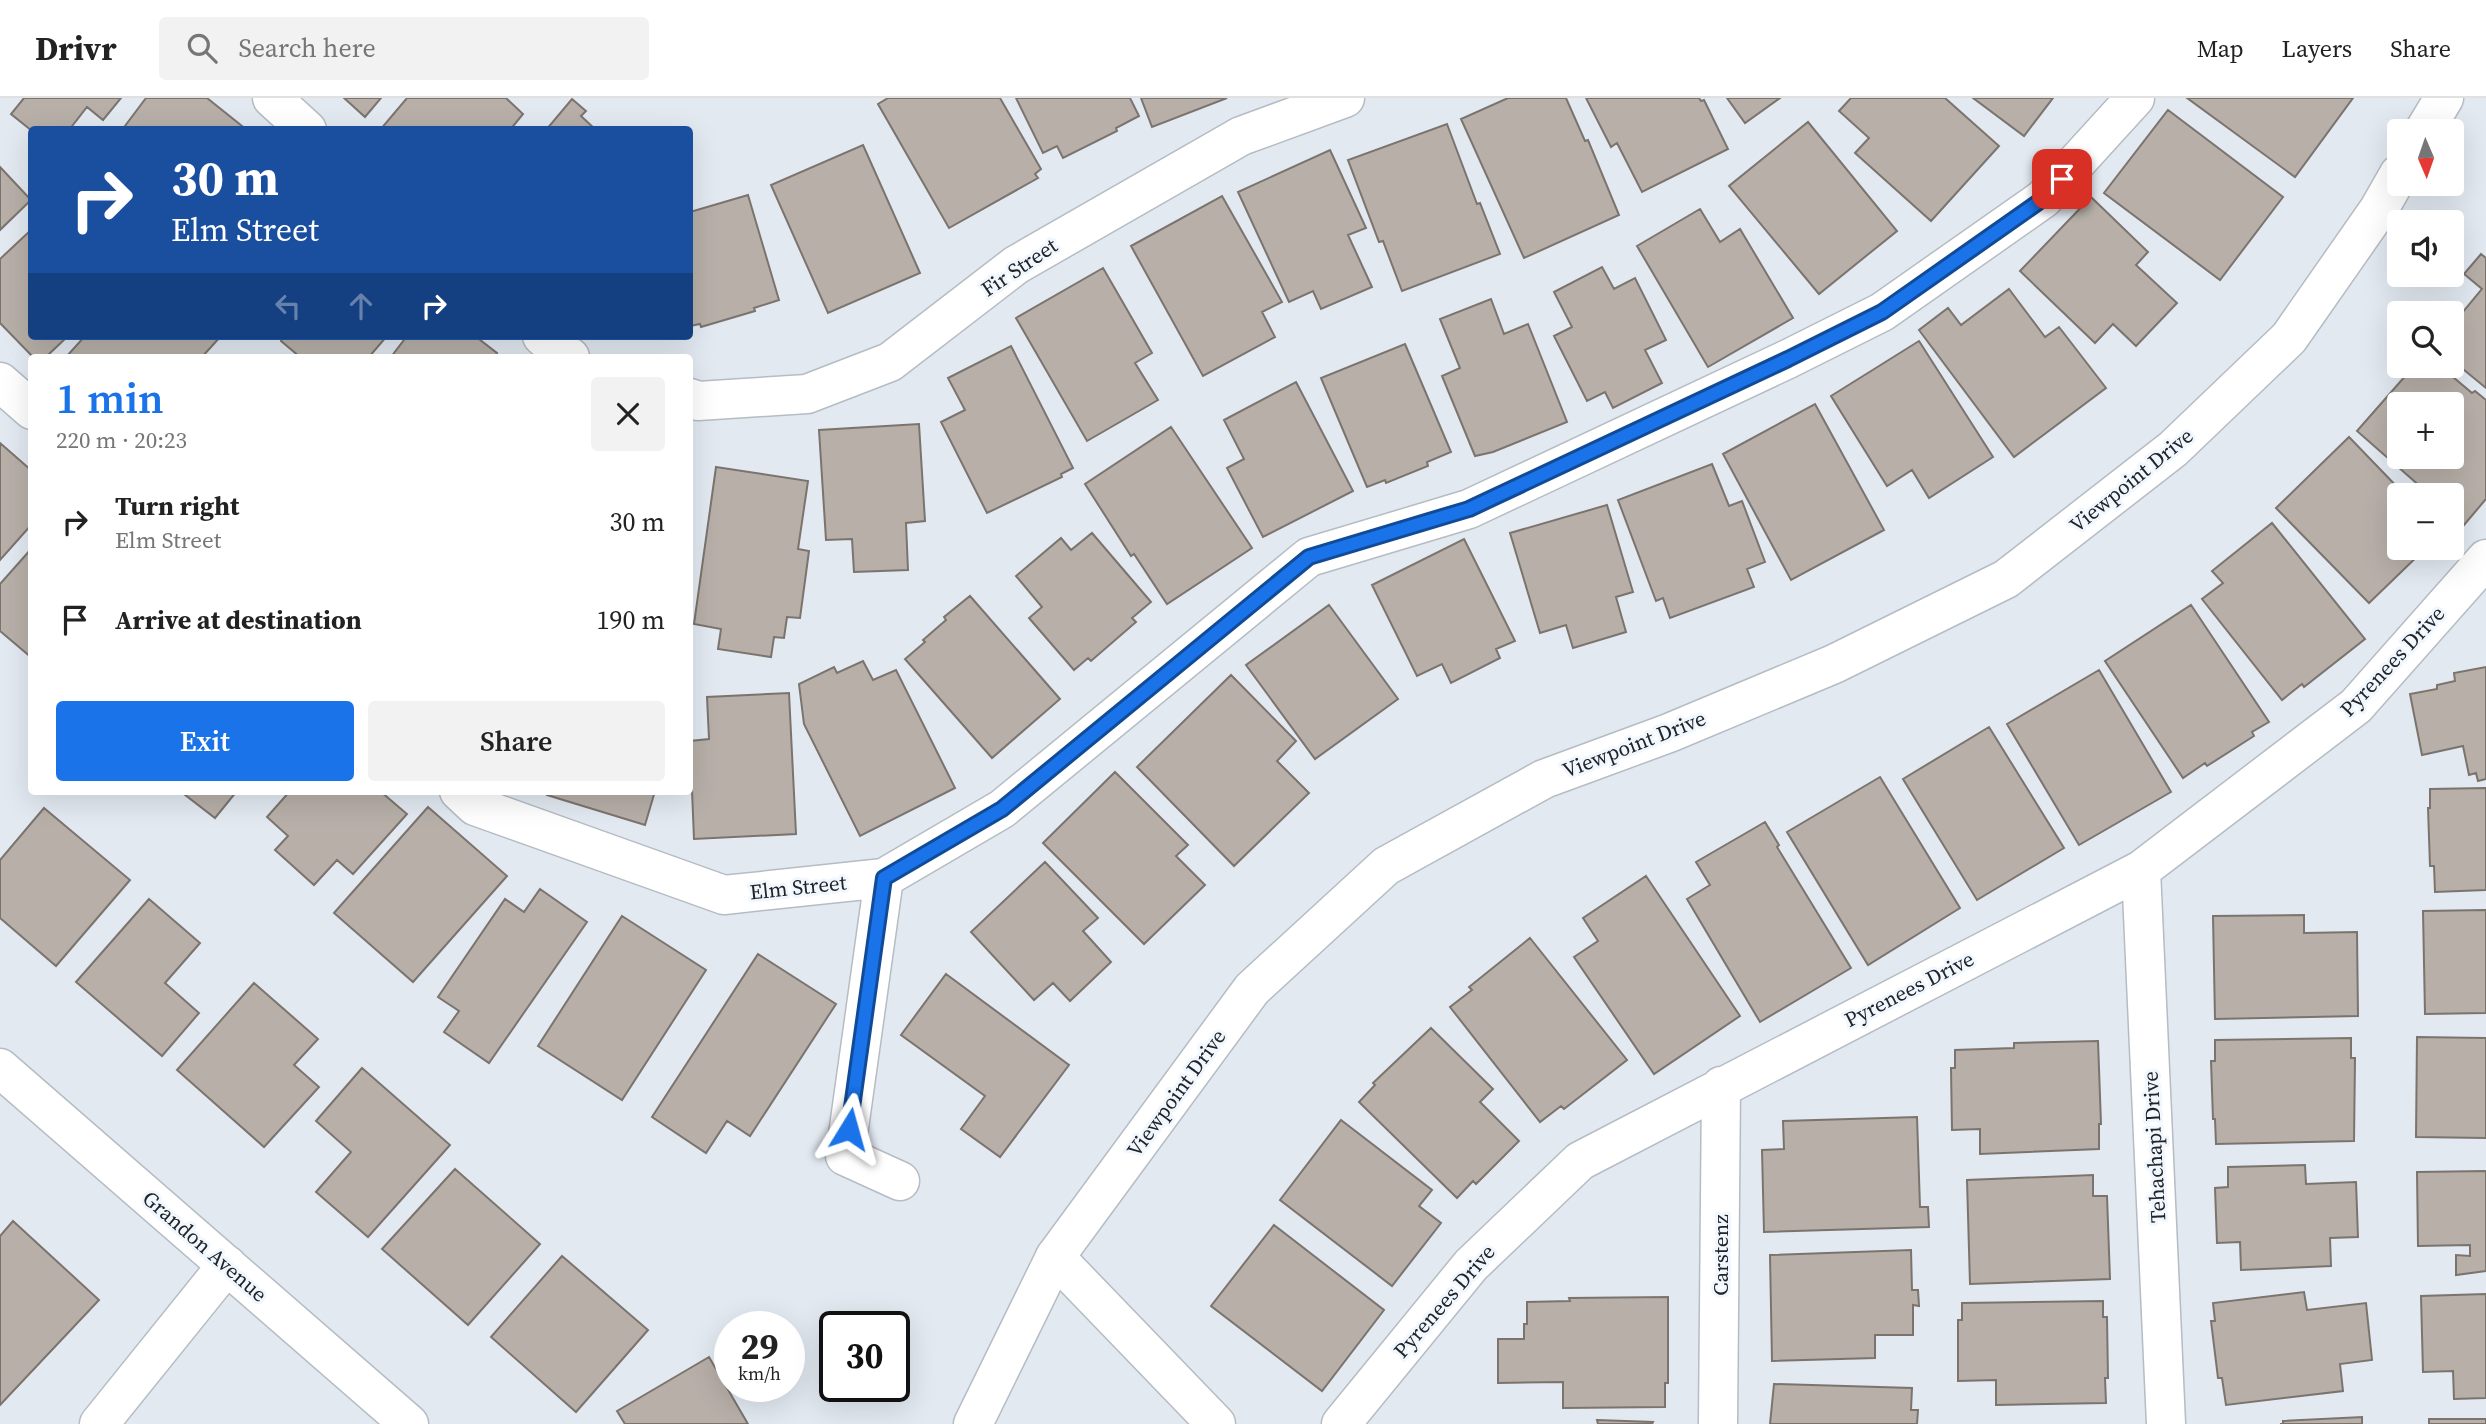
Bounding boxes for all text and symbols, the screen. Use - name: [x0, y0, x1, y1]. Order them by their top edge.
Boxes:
- search box: [159, 17, 649, 80]
- text: Drivr: [35, 26, 117, 71]
- icon: search: [183, 29, 221, 67]
- text: Search here: [239, 30, 376, 66]
- text: Map: [2197, 32, 2244, 65]
- text: Layers: [2282, 32, 2352, 65]
- text: Share: [2390, 32, 2451, 65]
- north arrow: [2387, 119, 2464, 196]
- map controls: [2387, 119, 2464, 560]
- text: 30 m: [171, 144, 279, 211]
- pin: [2032, 149, 2092, 209]
- icon: right: [56, 154, 147, 245]
- icon: arrive: [2043, 160, 2081, 198]
- text: Elm Street: [171, 208, 319, 252]
- button: sound: [2387, 210, 2464, 287]
- street label: Fir Street: [975, 231, 1063, 303]
- icon: left: [269, 287, 307, 325]
- icon: ahead: [342, 287, 380, 325]
- icon: right: [415, 287, 453, 325]
- button: search: [2387, 301, 2464, 378]
- text: 1 min: [56, 369, 164, 427]
- button: close: [591, 377, 665, 451]
- button: +: [2387, 392, 2464, 469]
- street label: Viewpoint Drive: [2063, 421, 2199, 539]
- text: 220 m · 20:23: [56, 424, 187, 456]
- button: −: [2387, 483, 2464, 560]
- text: Turn right: [115, 488, 239, 524]
- icon: right: [56, 503, 94, 541]
- text: 30 m: [610, 504, 665, 540]
- text: Elm Street: [115, 524, 221, 556]
- street label: Pyrenees Drive: [2333, 599, 2451, 723]
- icon: arrive: [56, 601, 94, 639]
- text: Arrive at destination: [115, 602, 362, 638]
- text: 190 m: [597, 602, 665, 638]
- button: Exit: [56, 701, 354, 781]
- button: Share: [368, 701, 665, 781]
- street label: Viewpoint Drive: [1558, 703, 1710, 785]
- street label: Elm Street: [748, 867, 848, 906]
- street label: Pyrenees Drive: [1839, 944, 1979, 1034]
- street label: Viewpoint Drive: [1120, 1023, 1232, 1163]
- street label: Tehachapi Drive: [2136, 1070, 2172, 1224]
- position arrow: [812, 1092, 886, 1166]
- street label: Grandon Avenue: [137, 1184, 273, 1308]
- street label: Carstenz: [1706, 1214, 1735, 1296]
- street label: Pyrenees Drive: [1387, 1238, 1501, 1364]
- speed limit sign: 30: [819, 1311, 910, 1402]
- text: 29: [741, 1323, 778, 1371]
- text: km/h: [738, 1361, 781, 1386]

